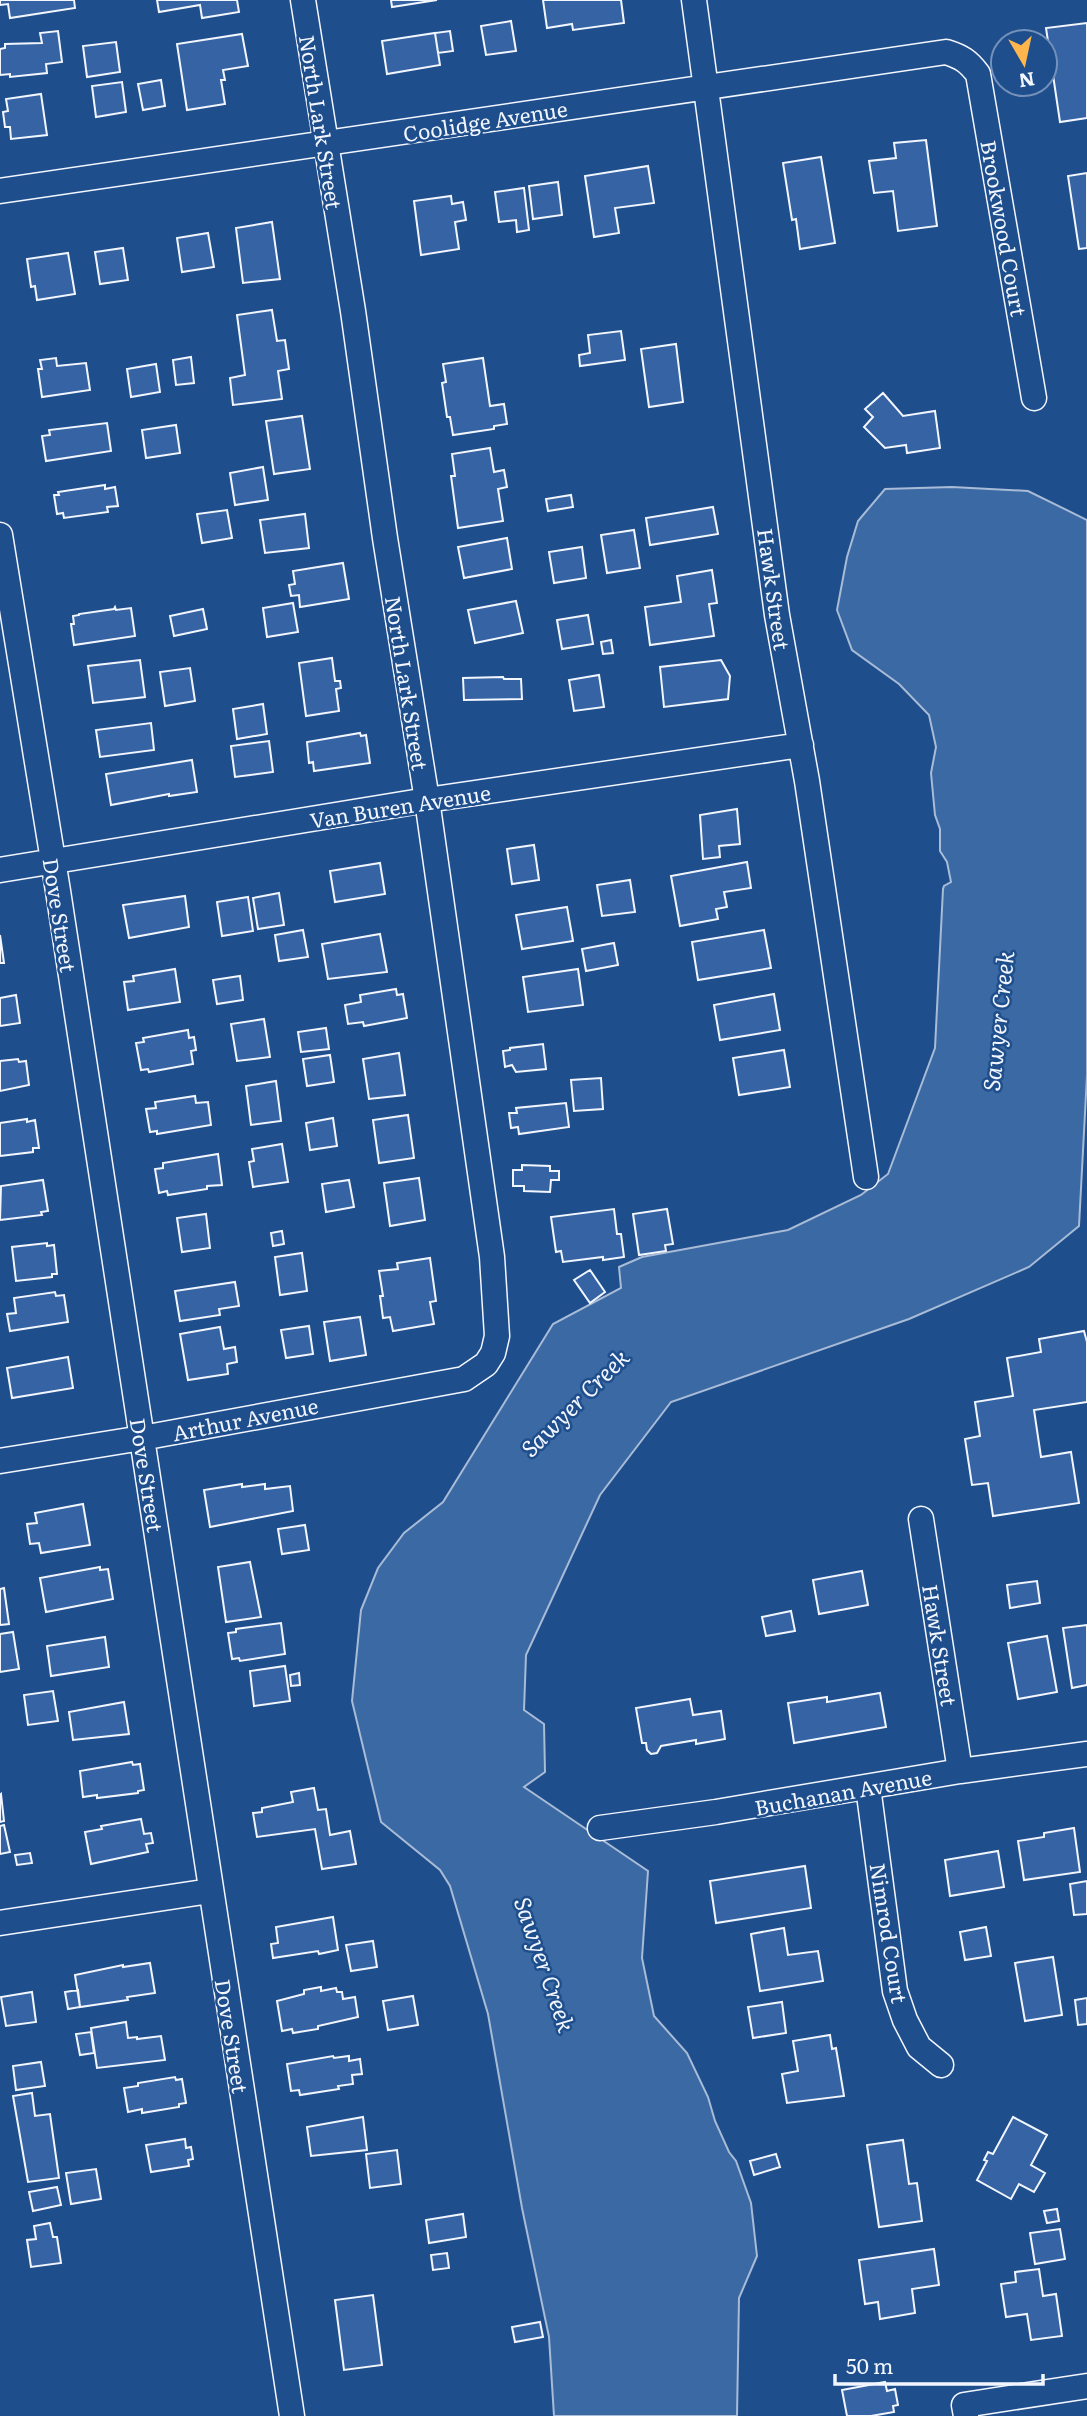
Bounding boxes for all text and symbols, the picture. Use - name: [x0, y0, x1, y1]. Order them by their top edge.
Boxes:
- north arrow: [989, 28, 1059, 98]
- street label: North Lark Street: [293, 33, 351, 212]
- text: N: [1017, 66, 1037, 96]
- street label: Coolidge Avenue: [401, 92, 569, 148]
- street label: Brookwood Court: [974, 137, 1036, 319]
- street label: Hawk Street: [751, 526, 799, 653]
- street label: North Lark Street: [379, 594, 437, 773]
- street label: Van Buren Avenue: [307, 775, 493, 835]
- street label: Dove Street: [37, 856, 85, 975]
- water label: Sawyer Creek: [973, 949, 1021, 1093]
- water label: Sawyer Creek: [512, 1340, 636, 1464]
- street label: Arthur Avenue: [169, 1389, 321, 1447]
- street label: Dove Street: [124, 1416, 172, 1535]
- street label: Hawk Street: [916, 1582, 966, 1709]
- street label: Buchanan Avenue: [752, 1760, 934, 1822]
- street label: Nimrod Court: [864, 1861, 916, 2006]
- water label: Sawyer Creek: [507, 1892, 585, 2036]
- street label: Dove Street: [209, 1977, 257, 2096]
- scale bar: [835, 2342, 1043, 2386]
- text: 50 m: [846, 2349, 893, 2380]

